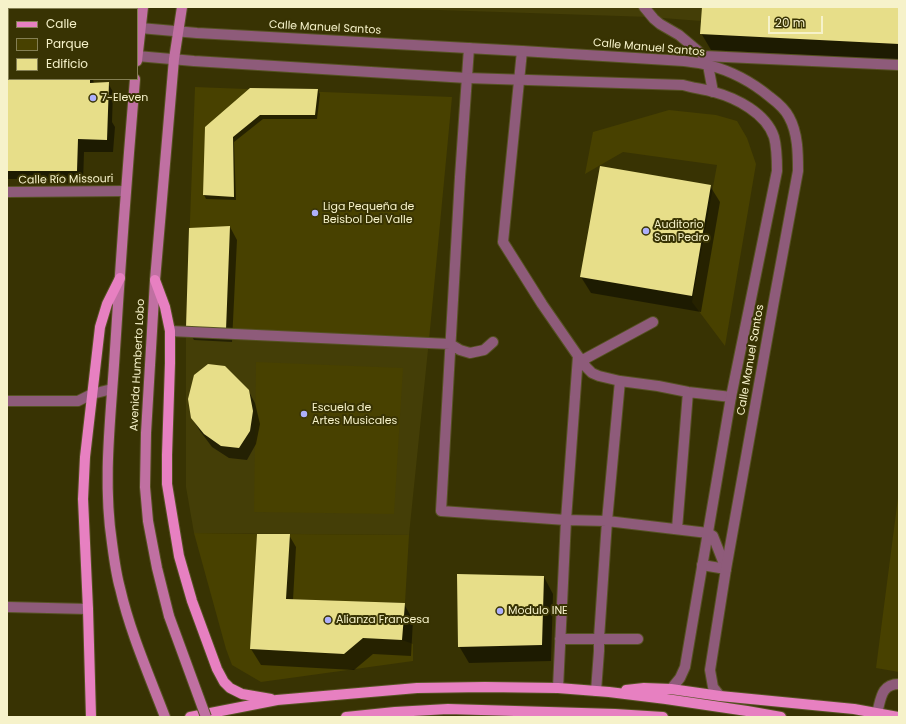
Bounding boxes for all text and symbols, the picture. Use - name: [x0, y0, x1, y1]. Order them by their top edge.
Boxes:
- legend: [8, 8, 138, 80]
- scale bar: [770, 8, 825, 34]
- text: 20 m: [775, 14, 805, 31]
- text: Calle: [46, 15, 77, 32]
- street label: Calle Manuel Santos: [269, 18, 381, 38]
- text: Parque: [46, 35, 89, 52]
- street label: Calle Manuel Santos: [593, 37, 705, 59]
- text: Edificio: [46, 55, 88, 72]
- place label: 7-Eleven: [101, 91, 148, 105]
- marker: 7-Eleven: [88, 93, 98, 103]
- street label: Calle Río Missouri: [18, 173, 114, 187]
- place label: Liga Pequeña de Beisbol Del Valle: [323, 200, 414, 226]
- marker: Liga Pequeña de Beisbol Del Valle: [310, 208, 320, 218]
- place label: Auditorio San Pedro: [654, 218, 710, 244]
- marker: Auditorio San Pedro: [641, 226, 651, 236]
- street label: Avenida Humberto Lobo: [128, 298, 148, 432]
- street label: Calle Manuel Santos: [735, 304, 767, 416]
- place label: Escuela de Artes Musicales: [312, 401, 397, 427]
- marker: Escuela de Artes Musicales: [299, 409, 309, 419]
- place label: Modulo INE: [508, 604, 568, 618]
- marker: Modulo INE: [495, 606, 505, 616]
- place label: Alianza Francesa: [336, 613, 429, 627]
- marker: Alianza Francesa: [323, 615, 333, 625]

